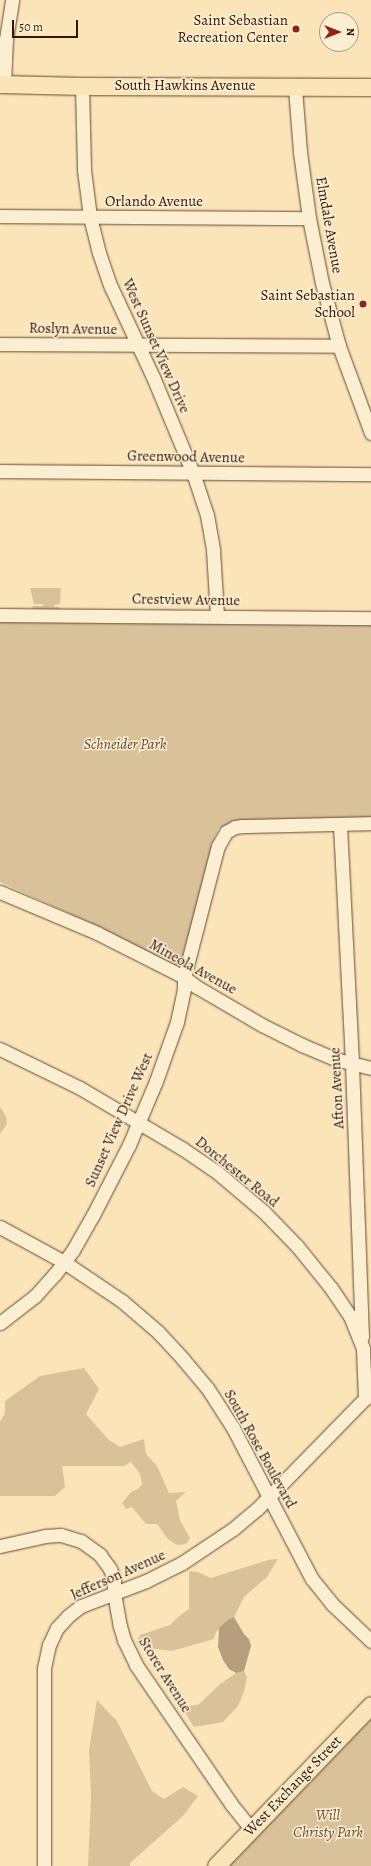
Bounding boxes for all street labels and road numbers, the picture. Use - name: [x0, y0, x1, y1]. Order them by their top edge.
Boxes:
- street label: South Hawkins Avenue: [114, 77, 256, 95]
- street label: Elmdale Avenue: [312, 175, 346, 275]
- street label: Orlando Avenue: [105, 193, 203, 211]
- street label: West Sunset View Drive: [118, 276, 194, 416]
- street label: Roslyn Avenue: [29, 319, 117, 339]
- street label: Greenwood Avenue: [127, 447, 245, 467]
- street label: Crestview Avenue: [132, 590, 240, 610]
- street label: Mineola Avenue: [146, 935, 240, 999]
- street label: Afton Avenue: [326, 1047, 348, 1129]
- street label: Sunset View Drive West: [81, 1050, 157, 1190]
- street label: Dorchester Road: [192, 1133, 282, 1211]
- street label: South Rose Boulevard: [220, 1387, 300, 1511]
- street label: Jefferson Avenue: [68, 1546, 168, 1604]
- street label: Storer Avenue: [135, 1634, 195, 1716]
- street label: West Exchange Street: [240, 1732, 346, 1840]

